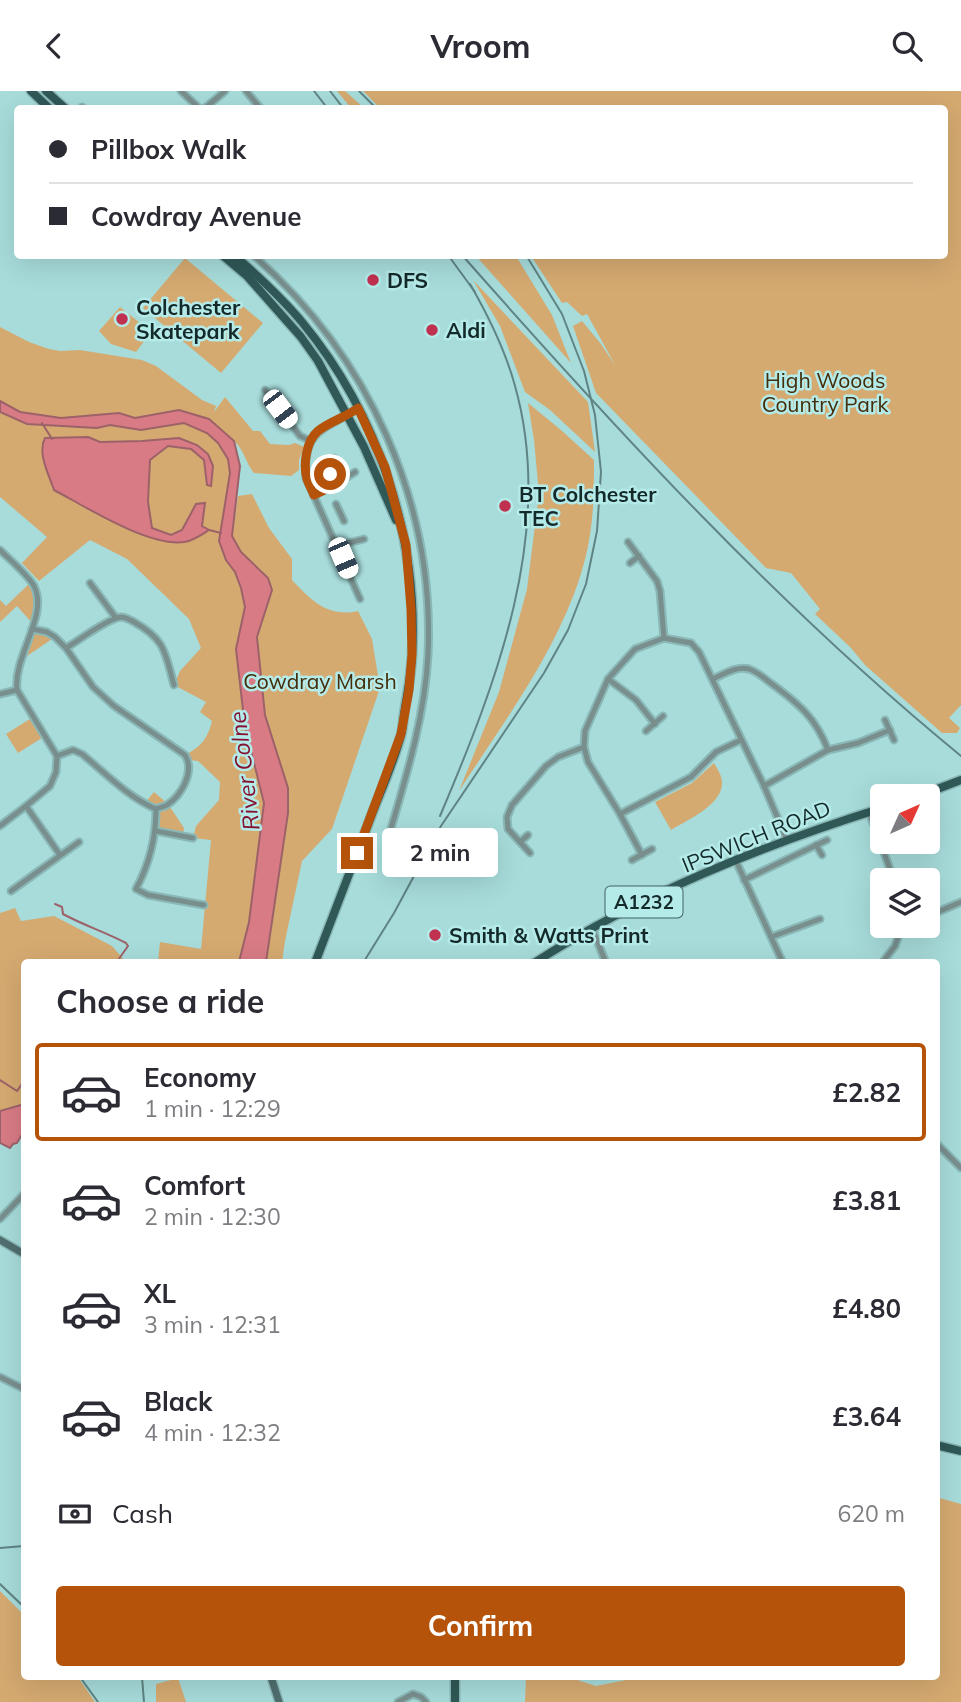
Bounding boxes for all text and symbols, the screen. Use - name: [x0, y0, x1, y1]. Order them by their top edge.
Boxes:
- text: Vroom: [430, 26, 531, 66]
- icon: back: [35, 27, 73, 65]
- icon: search: [888, 27, 926, 65]
- text: Pillbox Walk: [91, 133, 246, 166]
- text: Cowdray Avenue: [91, 200, 302, 233]
- place label: DFS: [387, 267, 428, 293]
- marker: DFS: [365, 272, 381, 288]
- place label: Colchester Skatepark: [136, 294, 241, 344]
- marker: Colchester Skatepark: [114, 311, 130, 327]
- place label: Aldi: [446, 317, 486, 343]
- marker: Aldi: [424, 322, 440, 338]
- park label: High Woods Country Park: [762, 367, 888, 417]
- car: [259, 386, 302, 432]
- route start: [314, 458, 346, 490]
- place label: BT Colchester TEC: [519, 481, 657, 531]
- marker: BT Colchester TEC: [497, 498, 513, 514]
- car: [326, 535, 361, 581]
- park label: Cowdray Marsh: [243, 668, 397, 694]
- water label: River Colne: [222, 710, 266, 832]
- north arrow: [870, 784, 940, 854]
- map controls: [870, 784, 940, 938]
- street label: IPSWICH ROAD: [678, 794, 834, 878]
- callout: 2 min: [382, 829, 497, 877]
- route end: [341, 837, 373, 869]
- text: 2 min: [410, 838, 470, 867]
- button: layers: [870, 868, 940, 938]
- road number: A1232: [606, 887, 682, 917]
- place label: Smith & Watts Print: [449, 922, 649, 948]
- marker: Smith & Watts Print: [427, 927, 443, 943]
- text: Choose a ride: [56, 981, 264, 1021]
- icon: car: [60, 1061, 123, 1124]
- text: Economy: [144, 1061, 256, 1094]
- text: £2.82: [832, 1076, 901, 1109]
- text: 1 min · 12:29: [144, 1094, 281, 1123]
- icon: car: [60, 1169, 123, 1232]
- text: Comfort: [144, 1169, 245, 1202]
- text: £3.81: [832, 1184, 901, 1217]
- text: 2 min · 12:30: [144, 1202, 281, 1231]
- icon: car: [60, 1277, 123, 1340]
- text: XL: [144, 1277, 176, 1310]
- text: £4.80: [832, 1292, 901, 1325]
- text: 3 min · 12:31: [144, 1310, 281, 1339]
- icon: car: [60, 1385, 123, 1448]
- text: Black: [144, 1385, 212, 1418]
- text: £3.64: [832, 1400, 901, 1433]
- text: 4 min · 12:32: [144, 1418, 281, 1447]
- icon: cash: [56, 1495, 94, 1533]
- text: Cash: [112, 1497, 173, 1530]
- text: 620 m: [837, 1499, 905, 1528]
- button: Confirm: [56, 1586, 905, 1666]

